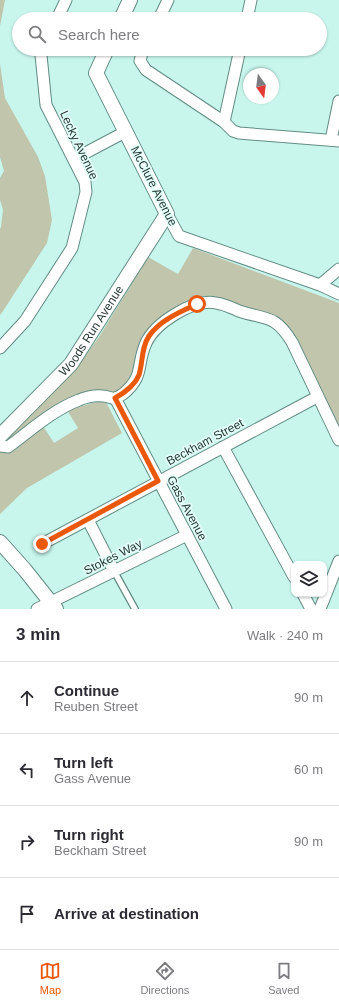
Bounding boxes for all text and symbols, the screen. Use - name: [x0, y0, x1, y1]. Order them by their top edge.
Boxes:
- search box: [12, 12, 327, 56]
- icon: search: [26, 23, 48, 45]
- text: Search here: [58, 26, 140, 43]
- north arrow: [243, 68, 279, 104]
- street label: Lecky Avenue: [57, 108, 101, 182]
- street label: McClure Avenue: [128, 144, 180, 229]
- street label: Woods Run Avenue: [56, 283, 127, 379]
- route start: [188, 295, 206, 313]
- street label: Beckham Street: [164, 415, 247, 468]
- street label: Gass Avenue: [164, 473, 210, 543]
- route end: [33, 535, 51, 553]
- street label: Stokes Way: [81, 536, 145, 578]
- map controls: [291, 561, 327, 597]
- button: layers: [291, 561, 327, 597]
- text: 3 min: [16, 625, 60, 644]
- text: Walk · 240 m: [247, 628, 323, 643]
- text: Continue: [54, 682, 119, 699]
- icon: ahead: [16, 687, 38, 709]
- text: 90 m: [294, 690, 323, 705]
- text: Reuben Street: [54, 699, 138, 714]
- text: Turn left: [54, 754, 113, 771]
- icon: left: [16, 759, 38, 781]
- text: 60 m: [294, 762, 323, 777]
- text: Gass Avenue: [54, 771, 131, 786]
- text: Turn right: [54, 826, 124, 843]
- icon: right: [16, 831, 38, 853]
- text: 90 m: [294, 834, 323, 849]
- text: Beckham Street: [54, 843, 147, 858]
- icon: arrive: [16, 903, 38, 925]
- text: Arrive at destination: [54, 905, 199, 922]
- tab: Map: [39, 960, 61, 996]
- tab: Directions: [140, 960, 189, 996]
- tab: Saved: [268, 960, 299, 996]

